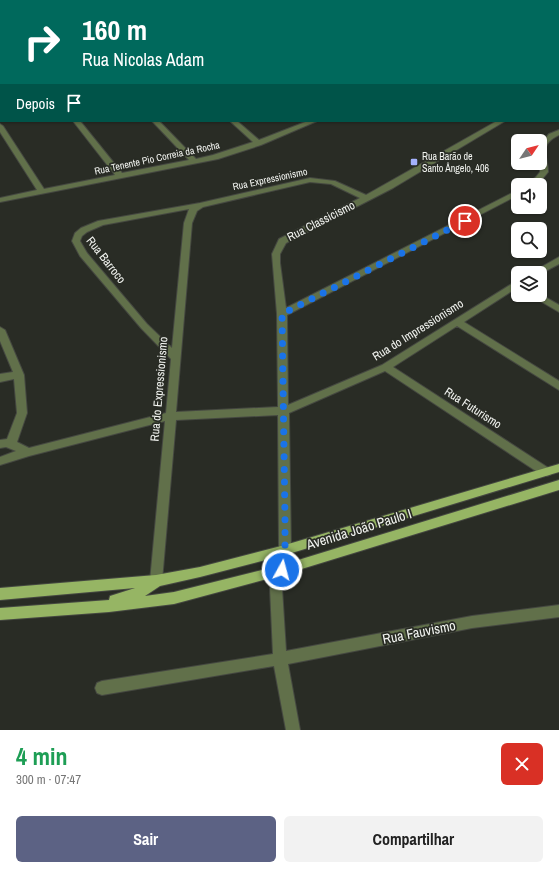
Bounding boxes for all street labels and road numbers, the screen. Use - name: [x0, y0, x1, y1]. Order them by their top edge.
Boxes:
- street label: Rua Tenente Pio Correia da Rocha: [93, 138, 221, 178]
- street label: Rua Expressionismo: [231, 165, 309, 193]
- street label: Rua Classicismo: [284, 197, 358, 245]
- street label: Rua Barroco: [83, 233, 129, 287]
- street label: Rua do Impressionismo: [369, 296, 467, 364]
- street label: Rua do Expressionismo: [146, 336, 172, 442]
- street label: Rua Futurismo: [441, 384, 505, 432]
- street label: Avenida João Paulo I: [303, 504, 414, 554]
- street label: Rua Fauvismo: [381, 616, 457, 648]

